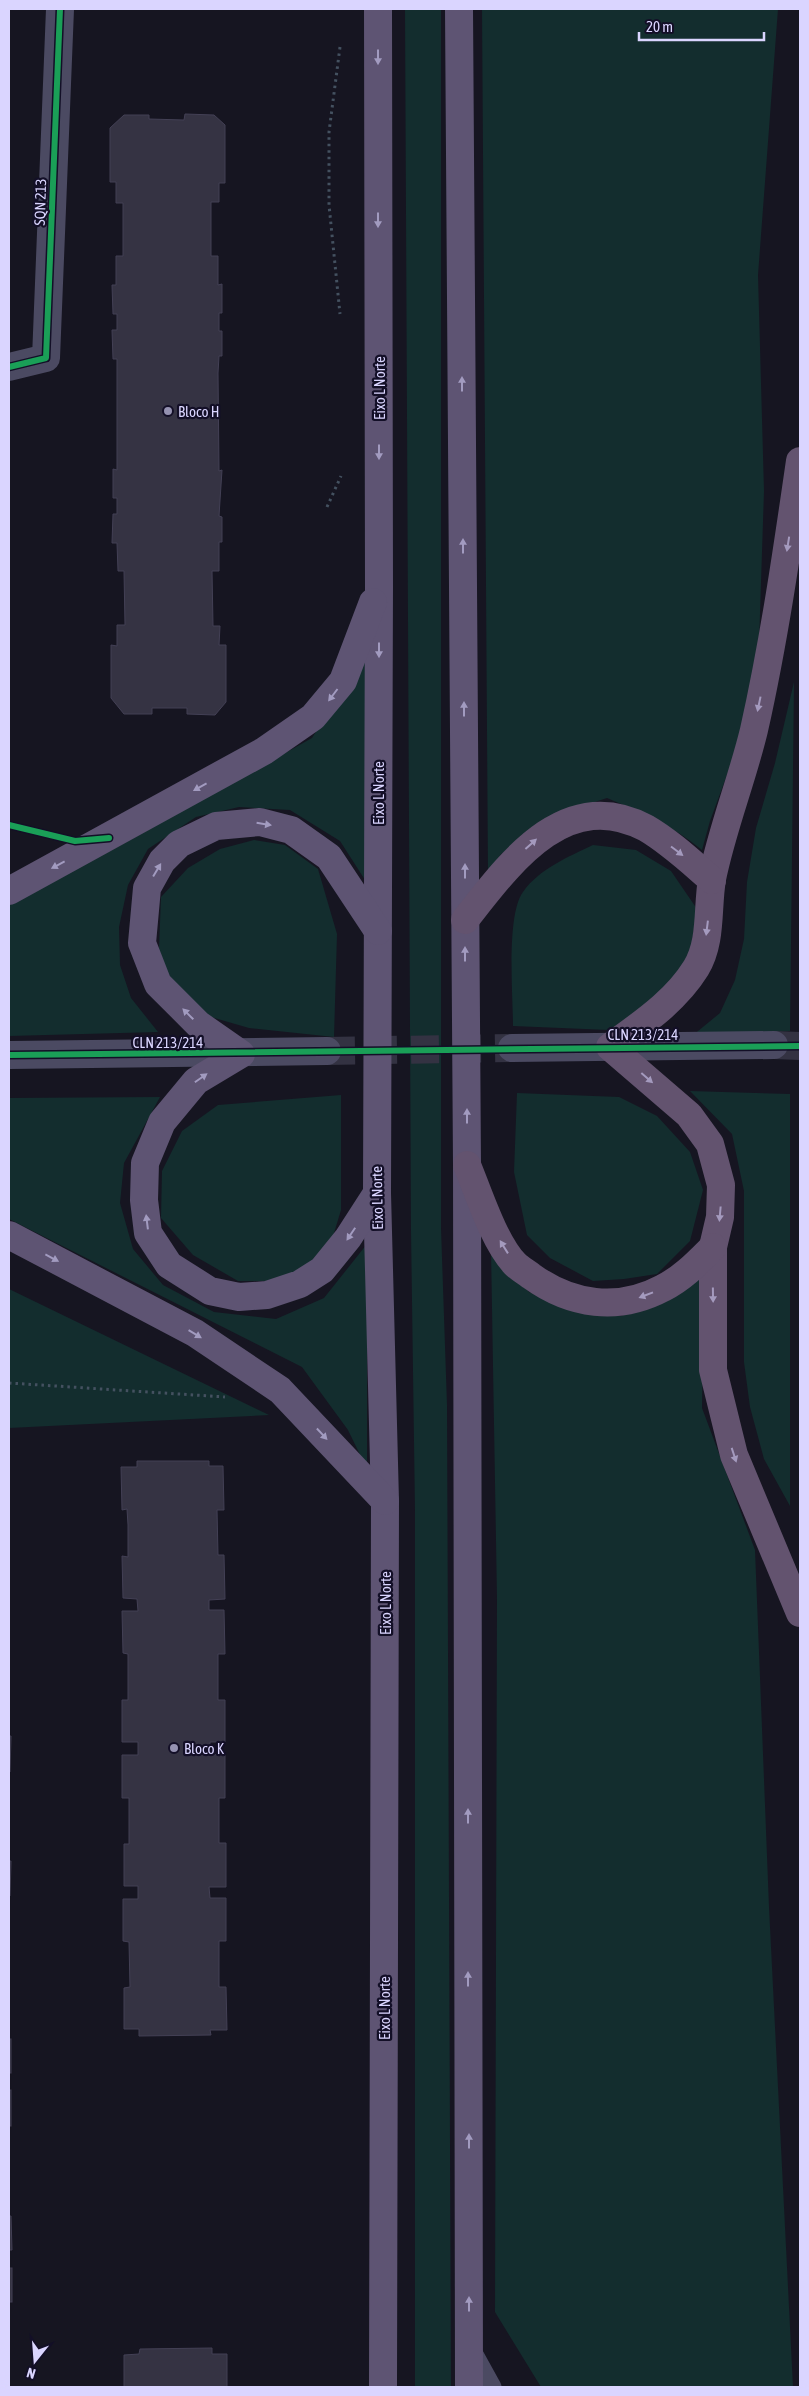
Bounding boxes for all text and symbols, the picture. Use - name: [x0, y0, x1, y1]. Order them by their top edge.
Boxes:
- scale bar: [639, 10, 764, 42]
- text: 20 m: [646, 18, 673, 35]
- one-way arrow: [374, 50, 382, 66]
- street label: SQN 213: [31, 178, 49, 226]
- one-way arrow: [374, 212, 382, 228]
- street label: Eixo L Norte: [371, 356, 388, 420]
- one-way arrow: [458, 375, 466, 391]
- place label: Bloco H: [178, 403, 219, 420]
- marker: Bloco H: [162, 405, 174, 417]
- one-way arrow: [375, 445, 383, 461]
- one-way arrow: [783, 536, 791, 552]
- one-way arrow: [459, 538, 467, 554]
- one-way arrow: [375, 642, 383, 658]
- one-way arrow: [327, 688, 338, 701]
- one-way arrow: [755, 696, 763, 711]
- one-way arrow: [460, 700, 468, 716]
- street label: Eixo L Norte: [370, 761, 387, 825]
- one-way arrow: [193, 782, 207, 791]
- one-way arrow: [256, 820, 272, 828]
- one-way arrow: [525, 838, 537, 850]
- one-way arrow: [670, 845, 683, 856]
- one-way arrow: [50, 861, 65, 869]
- one-way arrow: [152, 863, 161, 876]
- one-way arrow: [461, 863, 469, 879]
- one-way arrow: [703, 921, 711, 937]
- one-way arrow: [461, 945, 469, 961]
- one-way arrow: [182, 1008, 194, 1020]
- street label: CLN 213/214: [608, 1026, 678, 1043]
- street label: CLN 213/214: [133, 1034, 203, 1051]
- one-way arrow: [194, 1073, 208, 1083]
- one-way arrow: [640, 1073, 653, 1084]
- one-way arrow: [463, 1108, 471, 1124]
- street label: Eixo L Norte: [368, 1166, 386, 1230]
- one-way arrow: [715, 1206, 723, 1222]
- one-way arrow: [143, 1214, 151, 1230]
- one-way arrow: [346, 1227, 355, 1241]
- one-way arrow: [500, 1240, 509, 1254]
- one-way arrow: [45, 1254, 59, 1262]
- one-way arrow: [709, 1288, 717, 1304]
- one-way arrow: [638, 1292, 653, 1299]
- one-way arrow: [189, 1330, 202, 1339]
- one-way arrow: [316, 1428, 328, 1440]
- one-way arrow: [731, 1448, 739, 1463]
- street label: Eixo L Norte: [377, 1571, 394, 1635]
- place label: Bloco K: [184, 1740, 225, 1757]
- marker: Bloco K: [168, 1742, 180, 1754]
- one-way arrow: [464, 1808, 472, 1824]
- one-way arrow: [464, 1970, 472, 1986]
- street label: Eixo L Norte: [376, 1976, 393, 2040]
- one-way arrow: [465, 2133, 473, 2149]
- one-way arrow: [465, 2295, 473, 2311]
- north arrow: [10, 2336, 60, 2386]
- text: N: [25, 2365, 37, 2382]

